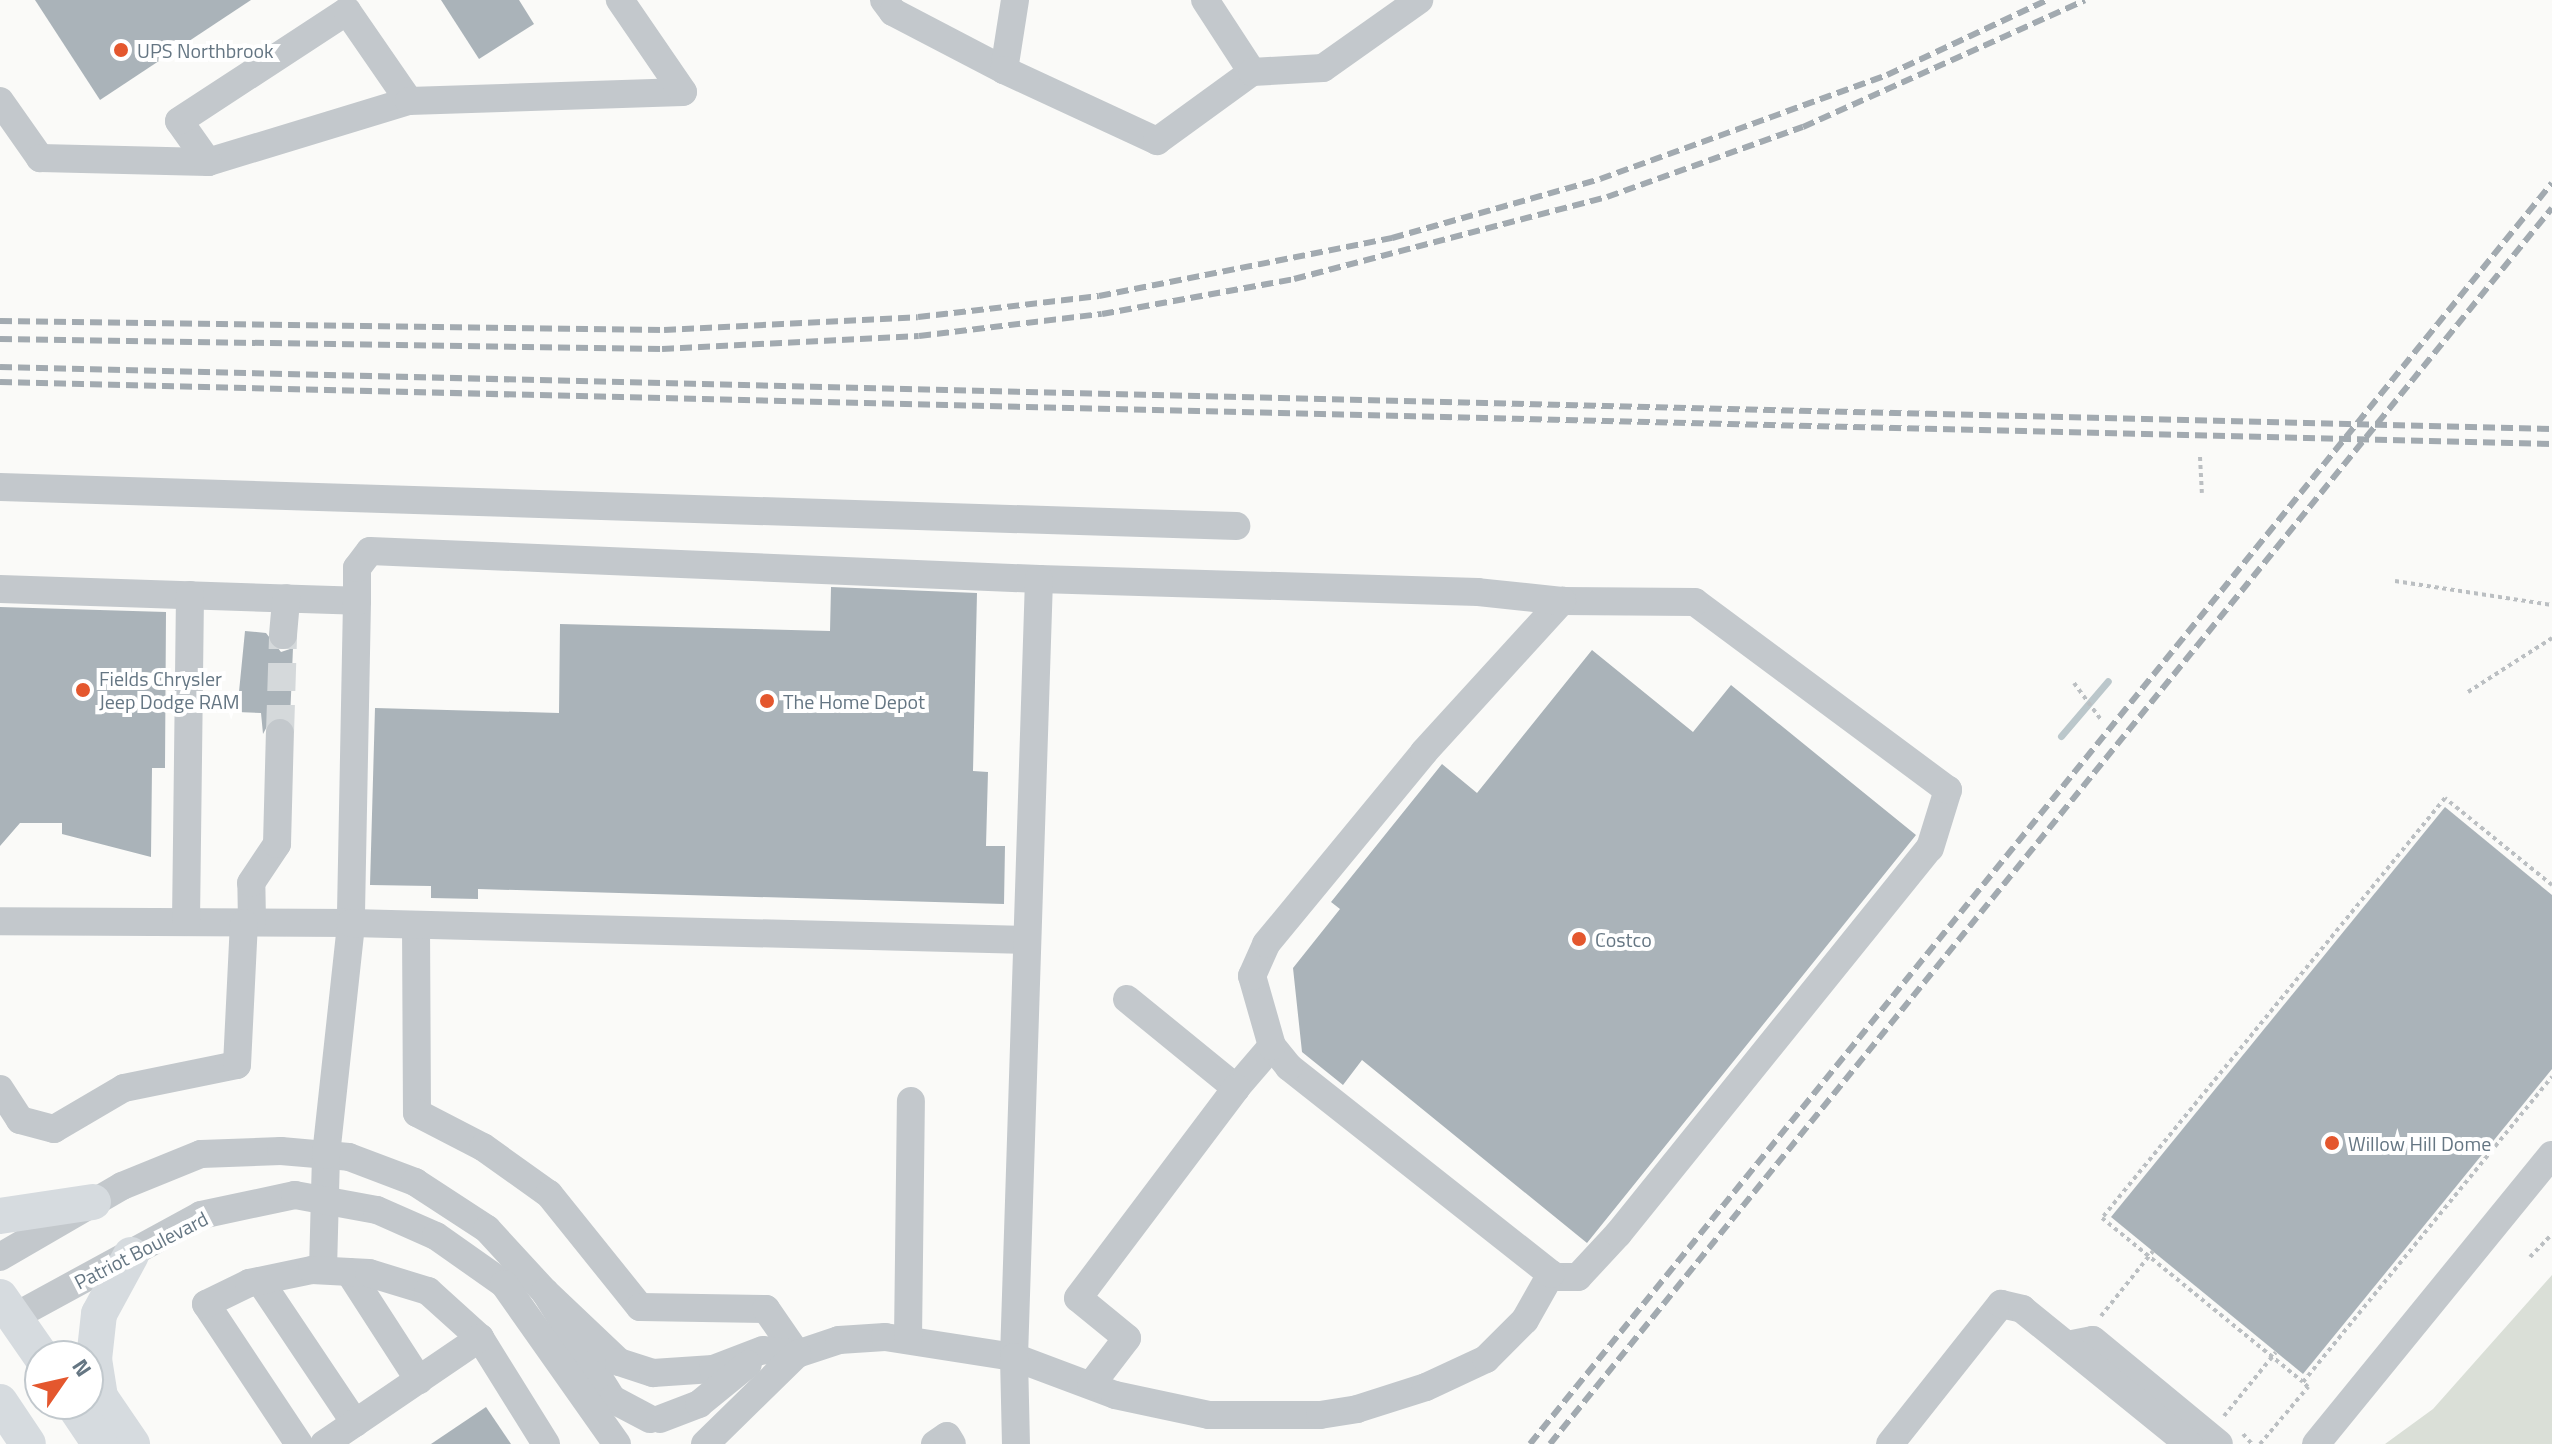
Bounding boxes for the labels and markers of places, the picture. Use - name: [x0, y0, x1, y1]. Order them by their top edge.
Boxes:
- place label: UPS Northbrook: [137, 38, 274, 62]
- marker: UPS Northbrook: [112, 41, 130, 59]
- place label: Fields Chrysler Jeep Dodge RAM: [99, 666, 240, 713]
- marker: Fields Chrysler Jeep Dodge RAM: [74, 681, 92, 699]
- place label: The Home Depot: [783, 689, 925, 713]
- marker: The Home Depot: [758, 692, 776, 710]
- place label: Costco: [1595, 927, 1652, 951]
- marker: Costco: [1570, 930, 1588, 948]
- place label: Willow Hill Dome: [2348, 1131, 2491, 1155]
- marker: Willow Hill Dome: [2323, 1134, 2341, 1152]

